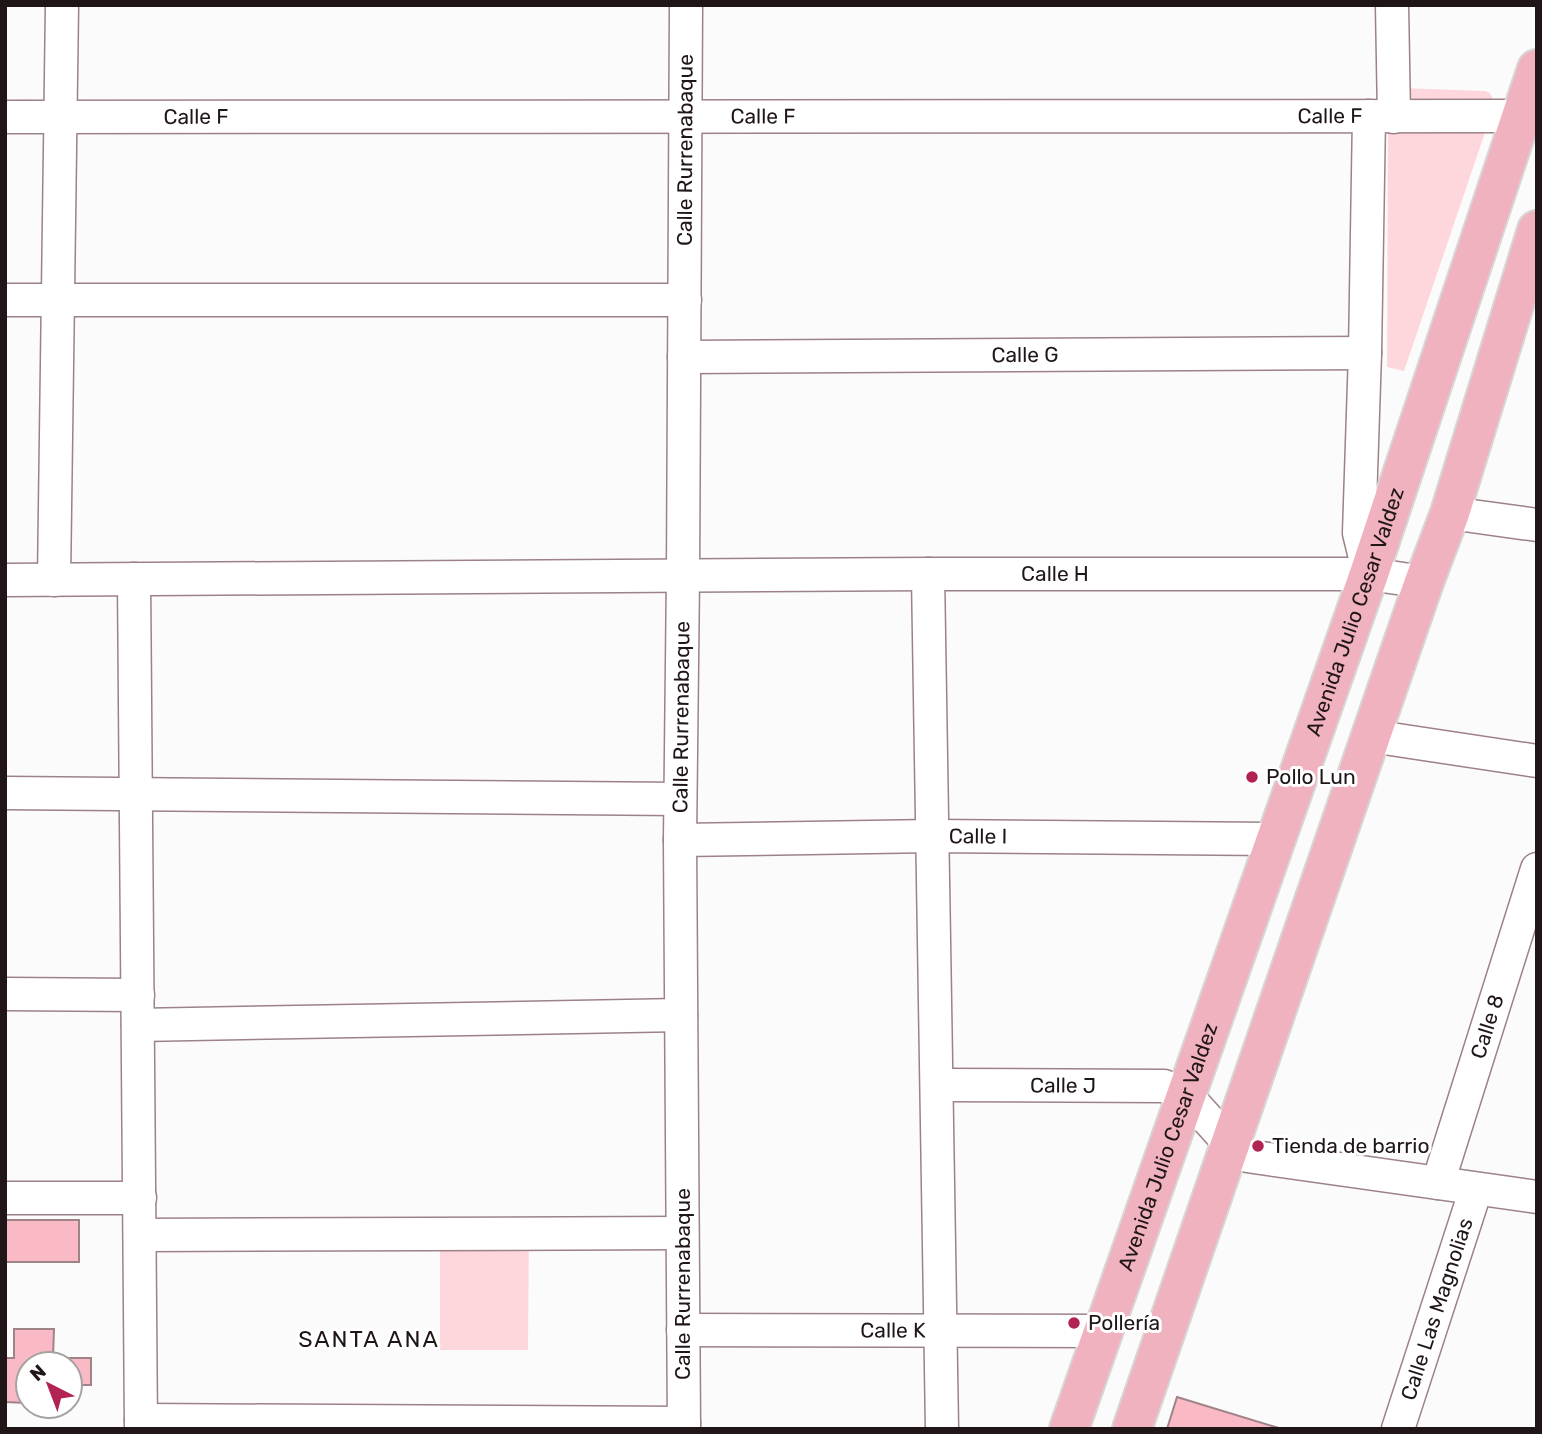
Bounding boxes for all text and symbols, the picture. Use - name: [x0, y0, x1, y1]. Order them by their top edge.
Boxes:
- street label: Calle Rurrenabaque: [672, 54, 698, 246]
- street label: Calle F: [730, 103, 796, 129]
- street label: Calle F: [1297, 103, 1363, 128]
- street label: Calle F: [163, 104, 229, 129]
- street label: Calle G: [991, 342, 1059, 367]
- street label: Avenida Julio Cesar Valdez: [1300, 484, 1409, 739]
- street label: Calle H: [1021, 561, 1089, 586]
- street label: Calle Rurrenabaque: [667, 621, 694, 813]
- place label: Pollo Lun: [1266, 764, 1356, 789]
- marker: Pollo Lun: [1244, 769, 1260, 785]
- street label: Calle I: [949, 823, 1007, 849]
- street label: Calle 8: [1465, 991, 1509, 1062]
- street label: Avenida Julio Cesar Valdez: [1112, 1019, 1223, 1274]
- street label: Calle J: [1030, 1072, 1096, 1098]
- place label: Tienda de barrio: [1272, 1133, 1429, 1158]
- marker: Tienda de barrio: [1250, 1138, 1266, 1154]
- street label: Calle Rurrenabaque: [670, 1188, 695, 1380]
- street label: Calle Las Magnolias: [1395, 1215, 1478, 1403]
- place label: Pollería: [1088, 1310, 1160, 1335]
- marker: Pollería: [1066, 1315, 1082, 1331]
- street label: Calle K: [860, 1317, 926, 1343]
- district label: SANTA ANA: [298, 1325, 440, 1353]
- north arrow: [14, 1350, 84, 1420]
- text: N: [25, 1360, 51, 1386]

